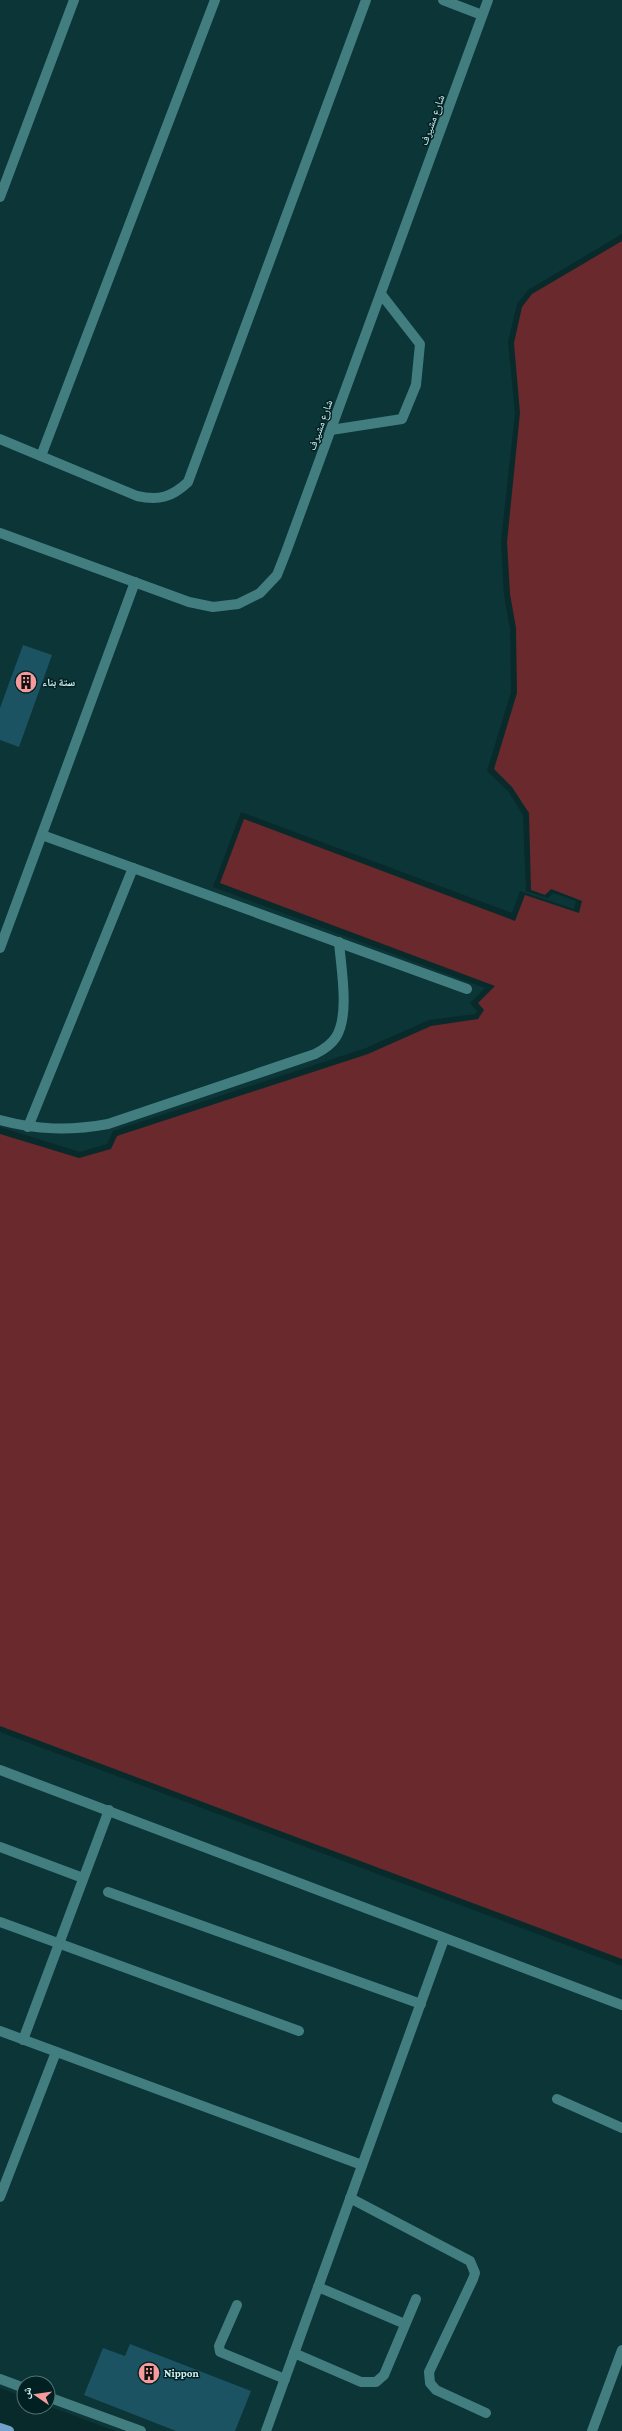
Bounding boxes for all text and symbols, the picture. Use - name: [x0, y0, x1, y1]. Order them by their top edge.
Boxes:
- street label: شارع مشيرف: [417, 93, 448, 147]
- street label: شارع مشيرف: [305, 398, 336, 452]
- building icon: ستة بناء: [13, 669, 39, 695]
- place label: ستة بناء: [42, 676, 76, 689]
- building icon: Nippon: [136, 2360, 162, 2386]
- place label: Nippon: [164, 2367, 200, 2379]
- north arrow: [16, 2375, 56, 2415]
- text: ش: [19, 2385, 35, 2400]

